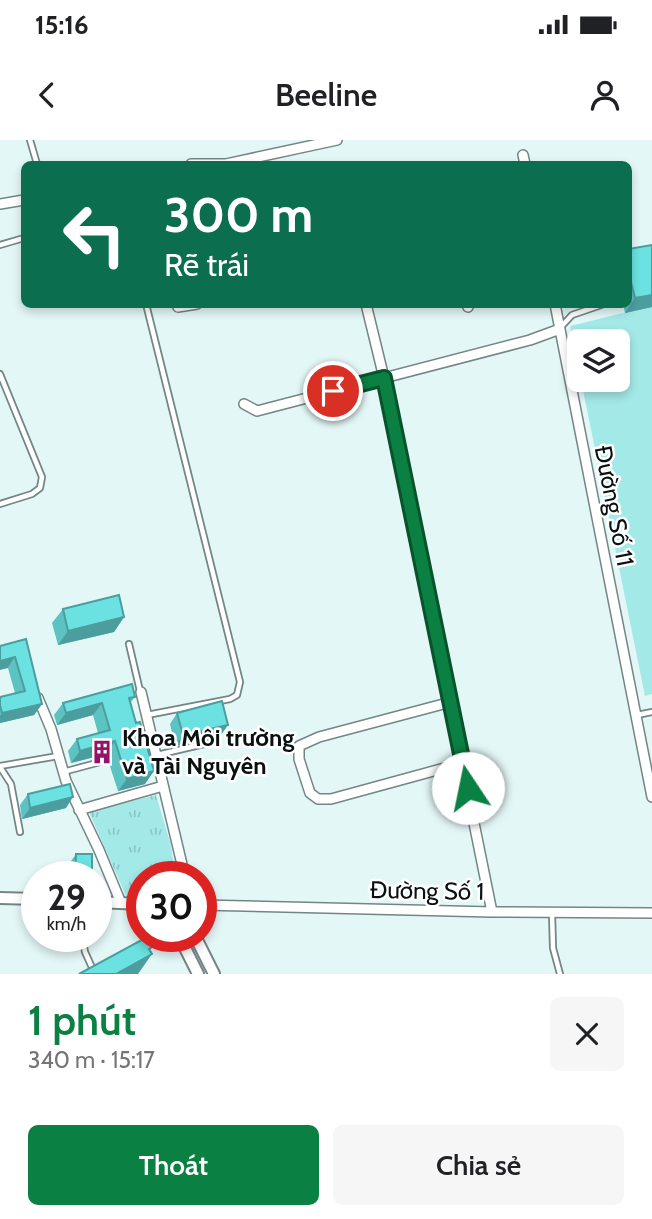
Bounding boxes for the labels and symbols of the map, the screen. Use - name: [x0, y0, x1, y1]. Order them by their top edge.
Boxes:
- pin: [303, 361, 363, 421]
- street label: Đường Số 11: [589, 443, 640, 569]
- place label: Khoa Môi trường và Tài Nguyên: [122, 723, 294, 780]
- building icon: Khoa Môi trường và Tài Nguyên: [88, 738, 116, 766]
- position arrow: [431, 751, 505, 825]
- speed limit sign: 30: [126, 861, 217, 952]
- street label: Đường Số 1: [370, 875, 484, 906]

